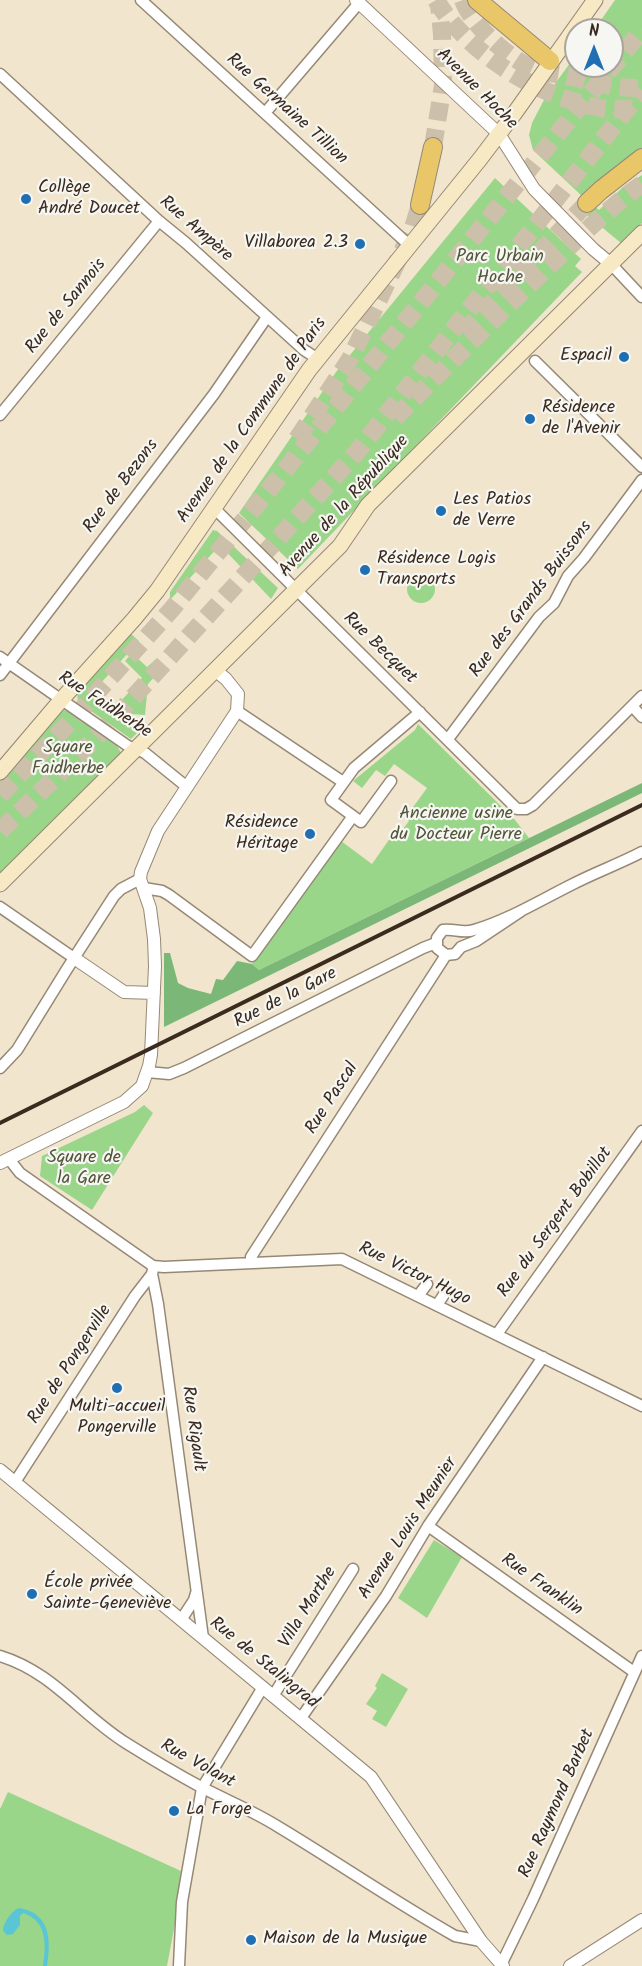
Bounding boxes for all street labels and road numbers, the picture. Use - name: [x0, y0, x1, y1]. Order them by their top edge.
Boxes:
- street label: Avenue Hoche: [431, 45, 521, 135]
- street label: Rue Germaine Tillion: [221, 50, 351, 170]
- street label: Rue Ampère: [154, 192, 236, 268]
- street label: Rue de Sannois: [22, 255, 112, 359]
- street label: Avenue de la Commune de Paris: [174, 314, 332, 528]
- street label: Avenue de la République: [276, 432, 414, 582]
- street label: Rue de Bezons: [80, 436, 164, 538]
- street label: Rue des Grands Buissons: [466, 517, 598, 683]
- street label: Rue Becquet: [338, 608, 420, 690]
- street label: Rue Faidherbe: [53, 668, 155, 744]
- street label: Rue de la Gare: [231, 964, 341, 1034]
- street label: Rue Pascal: [302, 1059, 364, 1139]
- street label: Rue du Sergent Bobillot: [494, 1144, 618, 1302]
- street label: Rue Victor Hugo: [354, 1239, 474, 1311]
- street label: Rue de Pongerville: [24, 1301, 118, 1429]
- street label: Rue Rigault: [175, 1385, 209, 1473]
- street label: Avenue Louis Meunier: [355, 1454, 463, 1604]
- street label: Rue Franklin: [496, 1550, 586, 1622]
- street label: Villa Marthe: [276, 1563, 342, 1653]
- street label: Rue de Stalingrad: [204, 1613, 322, 1715]
- street label: Rue Raymond Barbet: [515, 1726, 601, 1882]
- street label: Rue Volant: [156, 1736, 238, 1794]

